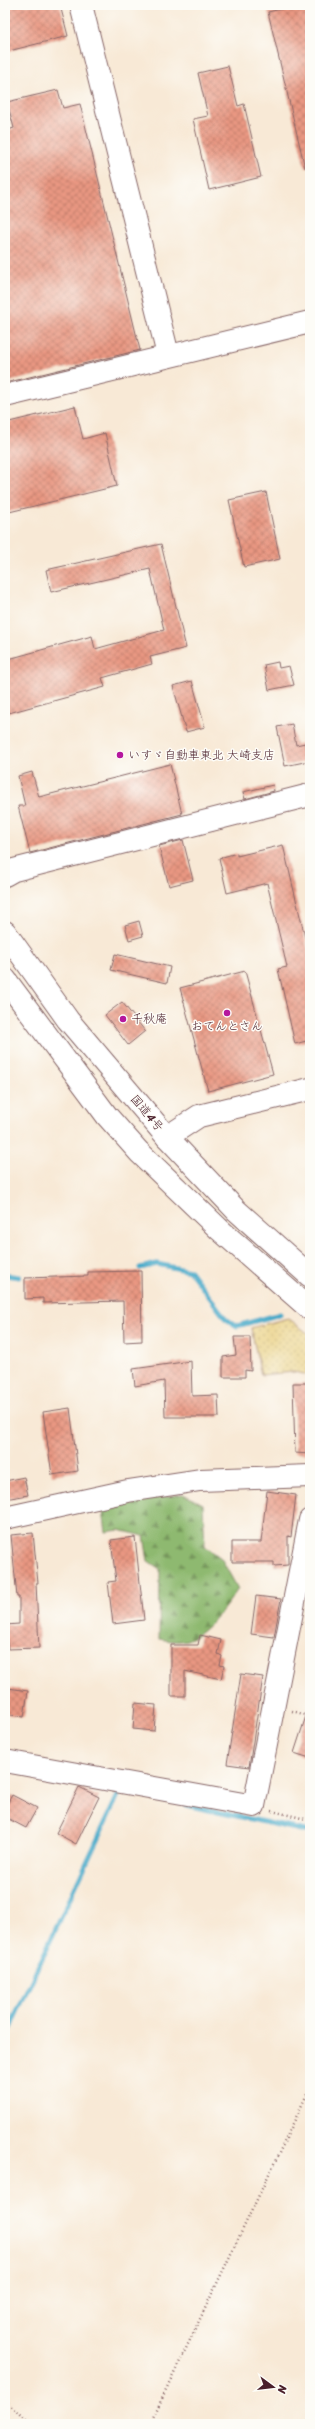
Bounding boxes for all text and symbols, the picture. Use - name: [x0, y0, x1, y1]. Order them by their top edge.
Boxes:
- place label: いすゞ自動車東北 大崎支店: [128, 744, 275, 766]
- marker: いすゞ自動車東北 大崎支店: [115, 750, 125, 760]
- place label: 千秋庵: [131, 1008, 167, 1030]
- marker: おてんとさん: [222, 1008, 232, 1018]
- marker: 千秋庵: [118, 1014, 128, 1024]
- place label: おてんとさん: [191, 1015, 263, 1037]
- street label: 国道4号: [125, 1089, 169, 1137]
- north arrow: [253, 2367, 293, 2407]
- text: N: [272, 2382, 293, 2396]

